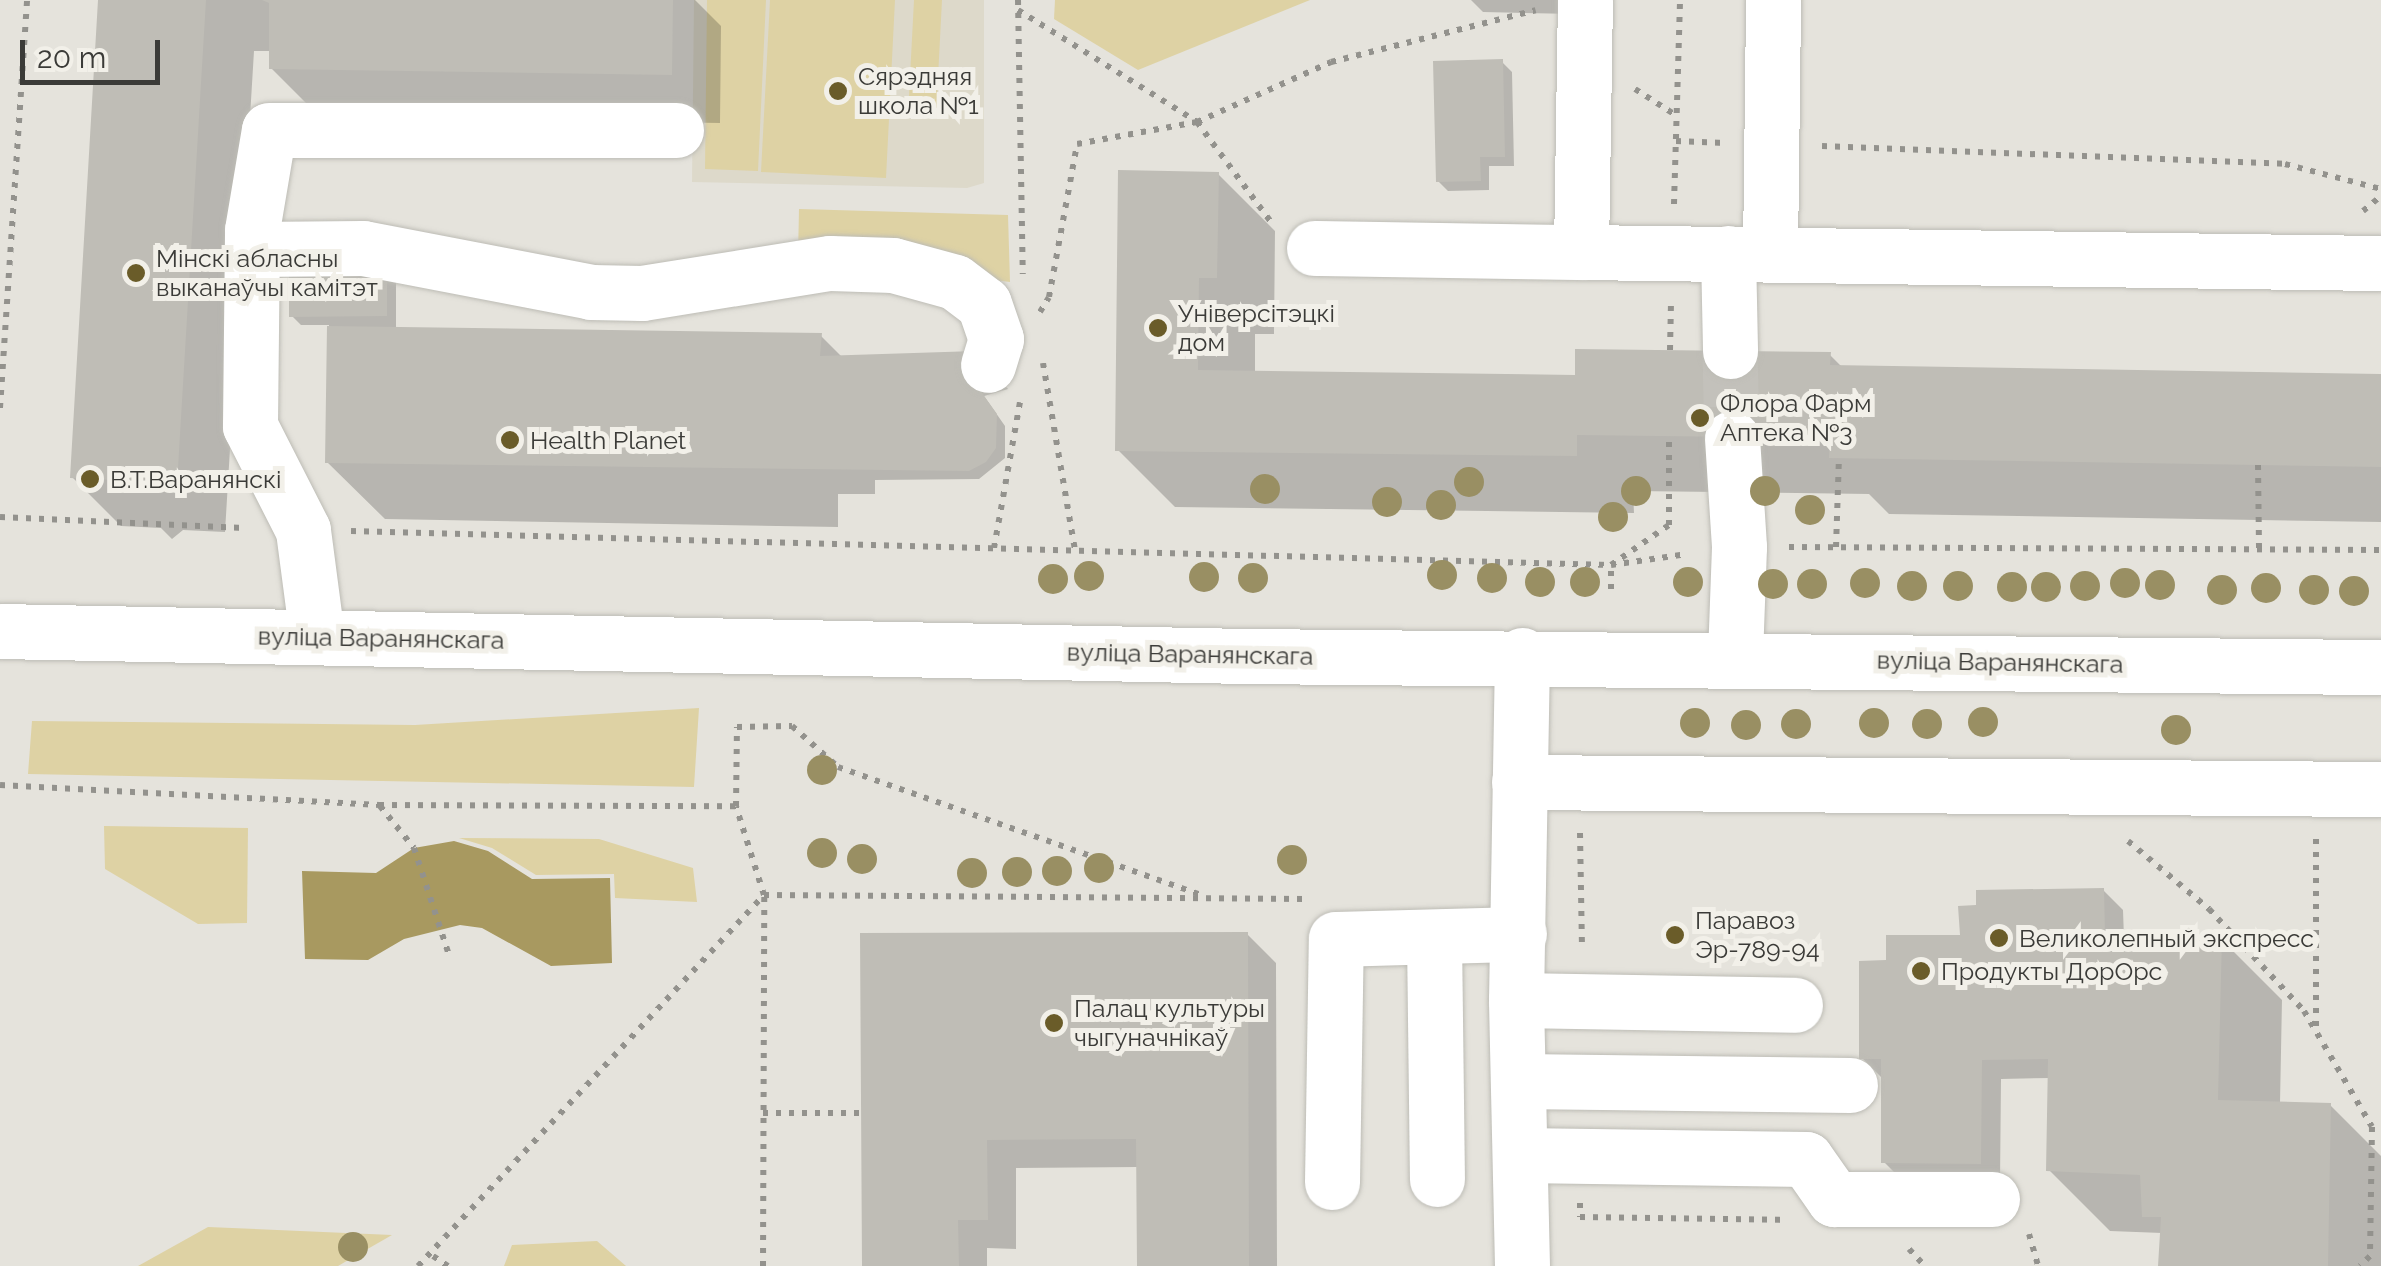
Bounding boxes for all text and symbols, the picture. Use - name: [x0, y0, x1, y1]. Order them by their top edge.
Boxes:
- scale bar: [25, 20, 165, 82]
- text: 20 m: [37, 40, 106, 75]
- place label: Сярэдняя школа №1: [858, 62, 979, 121]
- marker: Сярэдняя школа №1: [827, 80, 849, 102]
- place label: Мінскі абласны выканаўчы камітэт: [156, 244, 378, 303]
- marker: Мінскі абласны выканаўчы камітэт: [125, 262, 147, 284]
- place label: Універсітэцкі дом: [1178, 299, 1335, 358]
- marker: Універсітэцкі дом: [1147, 317, 1169, 339]
- place label: Флора Фарм Аптека №3: [1720, 389, 1872, 448]
- marker: Флора Фарм Аптека №3: [1689, 407, 1711, 429]
- place label: Health Planet: [530, 425, 686, 455]
- marker: Health Planet: [499, 429, 521, 451]
- place label: В.Т.Варанянскі: [110, 464, 282, 494]
- marker: В.Т.Варанянскі: [79, 468, 101, 490]
- street label: вуліца Варанянскага: [257, 621, 505, 655]
- street label: вуліца Варанянскага: [1066, 637, 1314, 671]
- street label: вуліца Варанянскага: [1876, 645, 2124, 679]
- place label: Паравоз Эр-789-94: [1695, 906, 1820, 965]
- place label: Великолепный экспресс: [2019, 923, 2314, 953]
- marker: Паравоз Эр-789-94: [1664, 924, 1686, 946]
- marker: Великолепный экспресс: [1988, 927, 2010, 949]
- place label: Продукты ДорОрс: [1941, 956, 2162, 986]
- marker: Продукты ДорОрс: [1910, 960, 1932, 982]
- place label: Палац культуры чыгуначнікаў: [1074, 994, 1265, 1053]
- marker: Палац культуры чыгуначнікаў: [1043, 1012, 1065, 1034]

